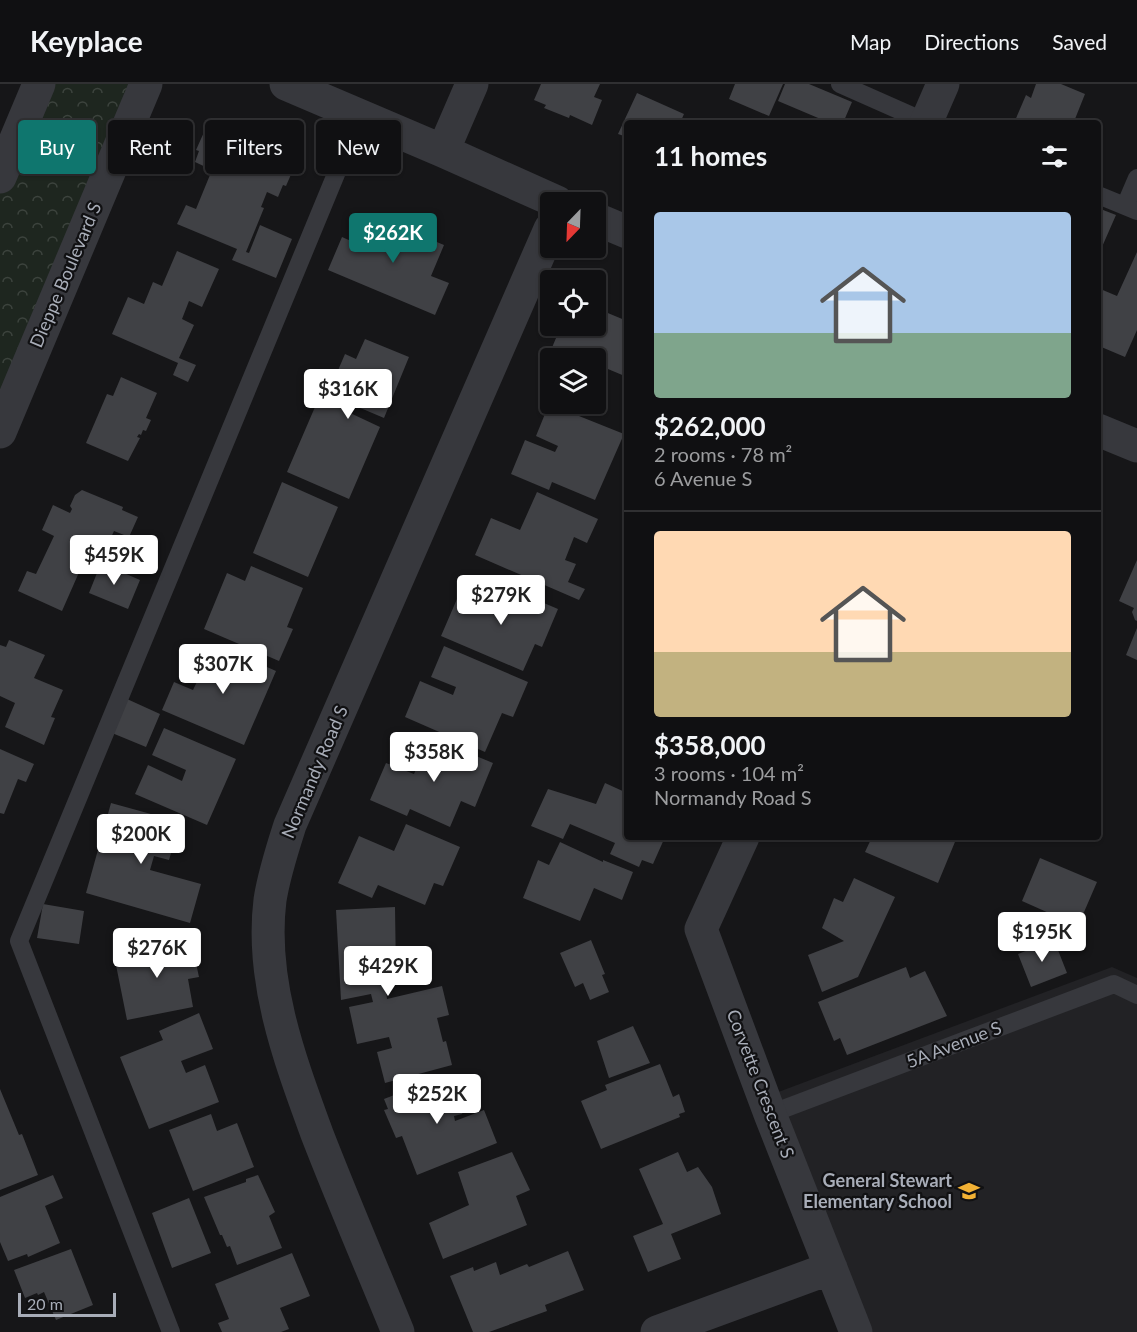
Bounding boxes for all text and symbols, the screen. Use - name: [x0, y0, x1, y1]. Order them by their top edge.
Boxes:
- text: Keyplace: [30, 24, 143, 58]
- text: Map: [850, 29, 891, 54]
- text: Directions: [924, 29, 1019, 54]
- text: Saved: [1052, 29, 1107, 54]
- chip: Buy: [18, 120, 96, 174]
- chip: Rent: [108, 120, 193, 174]
- chip: Filters: [205, 120, 304, 174]
- chip: New: [316, 120, 401, 174]
- text: 11 homes: [654, 140, 767, 172]
- icon: filters: [1038, 140, 1071, 173]
- north arrow: [540, 192, 606, 258]
- map controls: [540, 192, 606, 414]
- street label: Dieppe Boulevard S: [25, 199, 106, 351]
- pin: $262K: [351, 213, 435, 264]
- text: $262K: [363, 220, 423, 244]
- icon: home: [809, 251, 917, 359]
- button: locate: [540, 270, 606, 336]
- button: layers: [540, 348, 606, 414]
- pin: $316K: [306, 369, 390, 420]
- text: $316K: [318, 376, 378, 400]
- text: $262,000: [654, 410, 766, 442]
- text: 2 rooms · 78 m²: [654, 442, 792, 466]
- text: 6 Avenue S: [654, 466, 752, 490]
- pin: $459K: [72, 535, 156, 586]
- text: $459K: [84, 542, 144, 566]
- icon: home: [809, 570, 917, 678]
- pin: $279K: [459, 575, 543, 626]
- text: $279K: [471, 582, 531, 606]
- pin: $307K: [181, 644, 265, 695]
- text: $307K: [193, 651, 253, 675]
- street label: Normandy Road S: [276, 702, 352, 841]
- text: $358,000: [654, 729, 766, 761]
- pin: $358K: [392, 732, 476, 783]
- text: $358K: [404, 739, 464, 763]
- text: 3 rooms · 104 m²: [654, 761, 804, 785]
- text: Normandy Road S: [654, 785, 812, 809]
- pin: $200K: [99, 814, 183, 865]
- text: $200K: [111, 821, 171, 845]
- pin: $195K: [1000, 912, 1084, 963]
- text: $195K: [1012, 919, 1072, 943]
- pin: $276K: [115, 928, 199, 979]
- text: $276K: [127, 935, 187, 959]
- pin: $429K: [346, 946, 430, 997]
- text: $429K: [358, 953, 418, 977]
- street label: Corvette Crescent S: [722, 1006, 799, 1161]
- street label: 5A Avenue S: [903, 1016, 1004, 1072]
- pin: $252K: [395, 1074, 479, 1125]
- text: $252K: [407, 1081, 467, 1105]
- place label: General Stewart Elementary School: [803, 1169, 952, 1212]
- school or university icon: General Stewart Elementary School: [957, 1179, 981, 1203]
- scale bar: [18, 1290, 116, 1318]
- text: 20 m: [27, 1294, 63, 1313]

